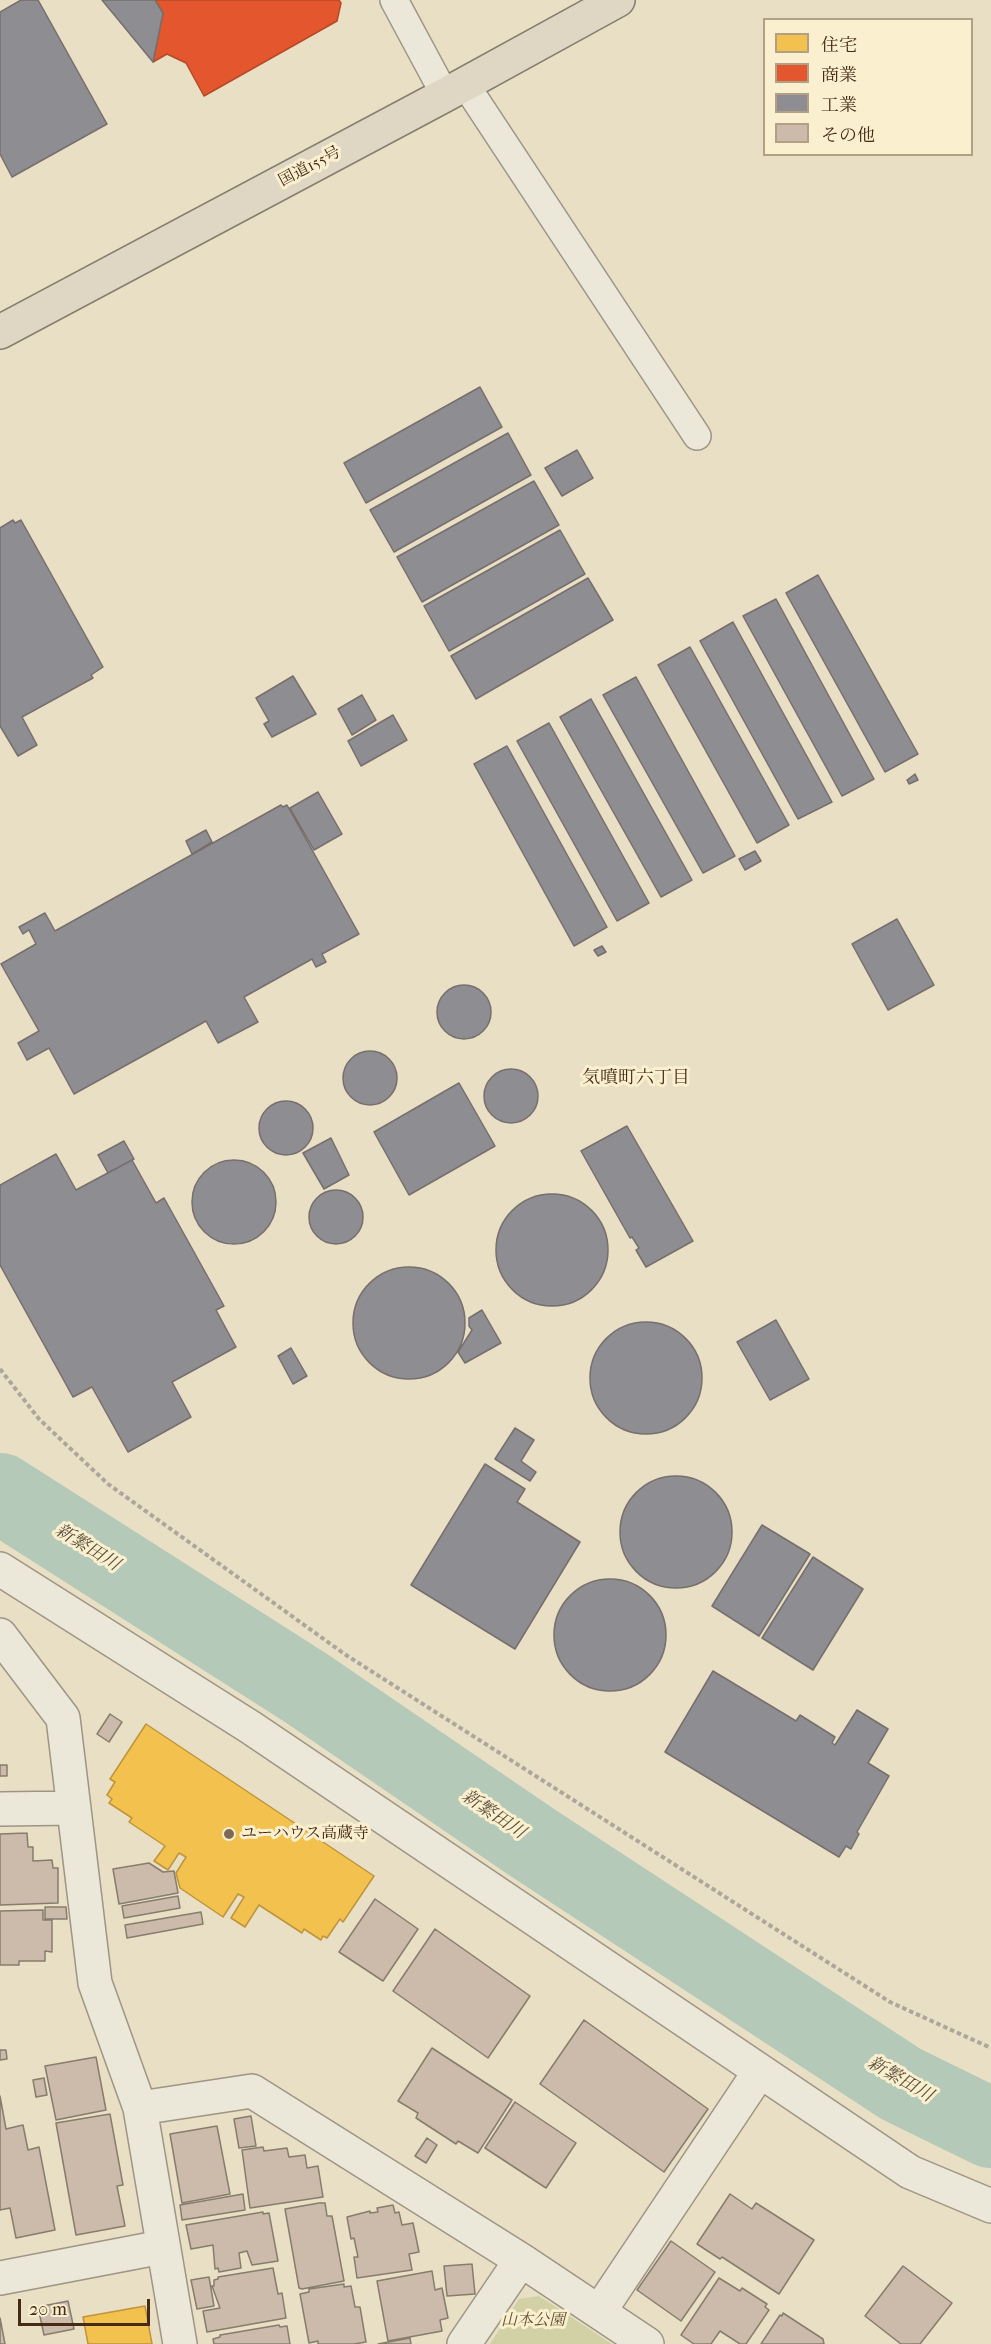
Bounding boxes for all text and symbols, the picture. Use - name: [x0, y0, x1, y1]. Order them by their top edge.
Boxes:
- legend: [763, 18, 973, 156]
- text: 住宅: [821, 35, 857, 56]
- text: 商業: [821, 65, 857, 86]
- text: 工業: [821, 95, 857, 116]
- text: その他: [821, 125, 875, 146]
- street label: 国道155号: [276, 143, 344, 191]
- district label: 気噴町六丁目: [582, 1068, 690, 1090]
- water label: 新繁田川: [51, 1520, 123, 1576]
- water label: 新繁田川: [457, 1786, 529, 1844]
- place label: ユーハウス高蔵寺: [241, 1824, 369, 1844]
- marker: ユーハウス高蔵寺: [222, 1827, 236, 1841]
- water label: 新繁田川: [863, 2053, 937, 2107]
- scale bar: [21, 2287, 153, 2325]
- text: 20 m: [29, 2299, 67, 2320]
- park label: 山本公園: [501, 2311, 565, 2331]

